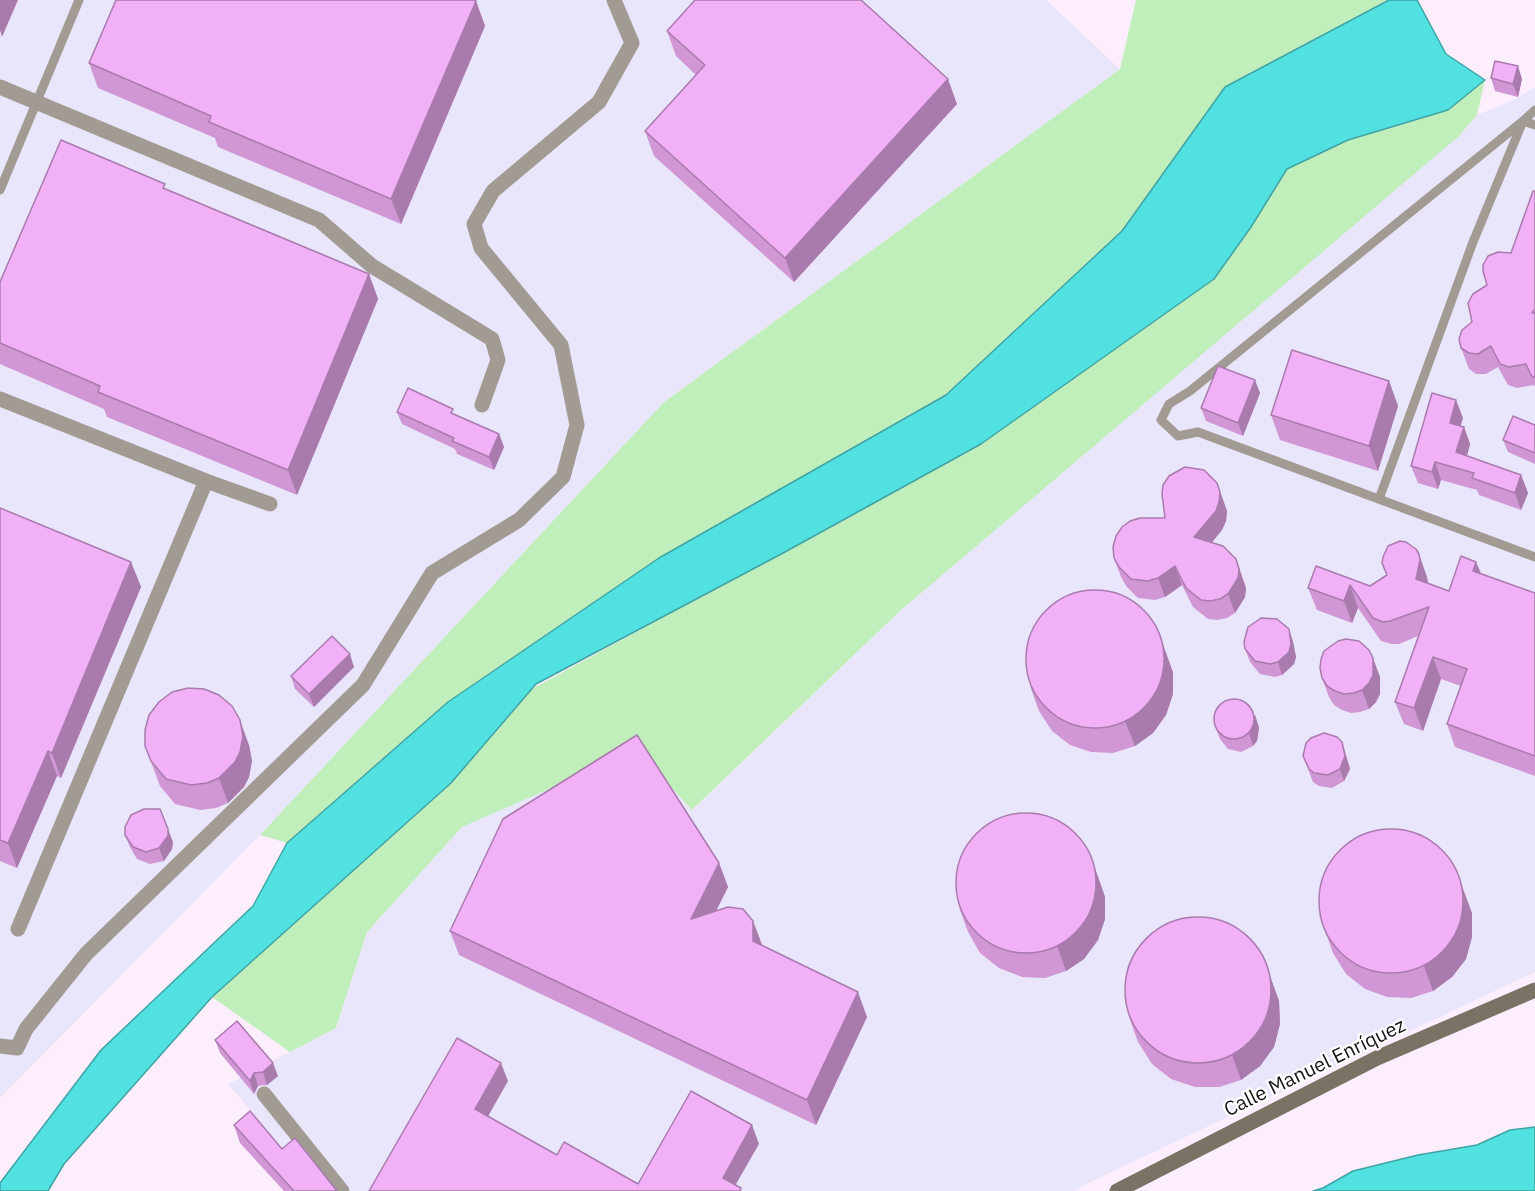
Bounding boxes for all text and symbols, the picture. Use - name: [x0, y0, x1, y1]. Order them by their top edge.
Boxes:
- street label: Calle Manuel Enríquez: [1220, 1014, 1410, 1122]

